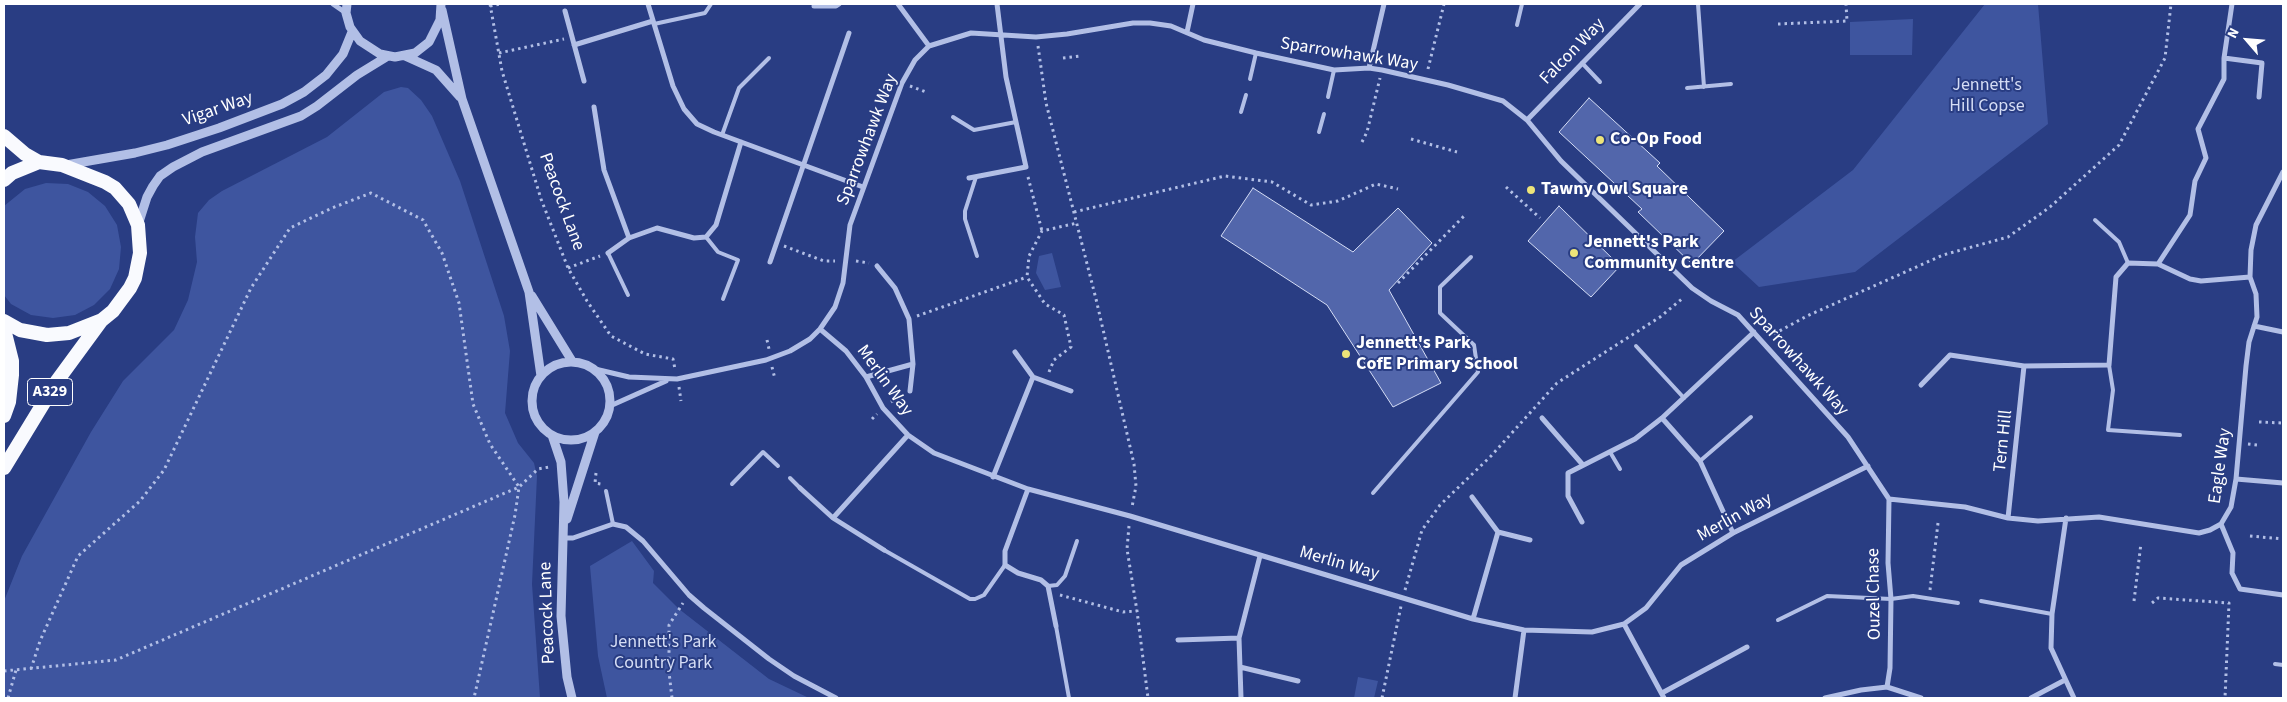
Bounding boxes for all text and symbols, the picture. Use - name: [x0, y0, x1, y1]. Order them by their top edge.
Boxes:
- street label: Falcon Way: [1536, 14, 1610, 90]
- north arrow: [2222, 15, 2272, 65]
- text: N: [2223, 25, 2245, 42]
- street label: Sparrowhawk Way: [1279, 33, 1419, 77]
- street label: Sparrowhawk Way: [833, 71, 903, 209]
- park label: Jennett's Hill Copse: [1949, 75, 2025, 118]
- street label: Vigar Way: [180, 88, 256, 132]
- place label: Co-Op Food: [1610, 129, 1702, 151]
- marker: Co-Op Food: [1594, 134, 1606, 146]
- street label: Peacock Lane: [533, 150, 589, 254]
- place label: Tawny Owl Square: [1541, 179, 1688, 201]
- marker: Tawny Owl Square: [1525, 184, 1537, 196]
- place label: Jennett's Park Community Centre: [1584, 232, 1734, 274]
- marker: Jennett's Park Community Centre: [1568, 247, 1580, 259]
- street label: Sparrowhawk Way: [1743, 303, 1853, 421]
- place label: Jennett's Park CofE Primary School: [1356, 333, 1518, 376]
- street label: Merlin Way: [851, 341, 917, 421]
- marker: Jennett's Park CofE Primary School: [1340, 348, 1352, 360]
- road number: A329: [28, 378, 72, 406]
- street label: Tern Hill: [1990, 409, 2018, 473]
- street label: Eagle Way: [2205, 427, 2237, 505]
- street label: Merlin Way: [1694, 489, 1776, 547]
- street label: Merlin Way: [1297, 542, 1381, 586]
- street label: Ouzel Chase: [1863, 548, 1887, 640]
- street label: Peacock Lane: [535, 561, 561, 665]
- park label: Jennett's Park Country Park: [610, 632, 716, 674]

